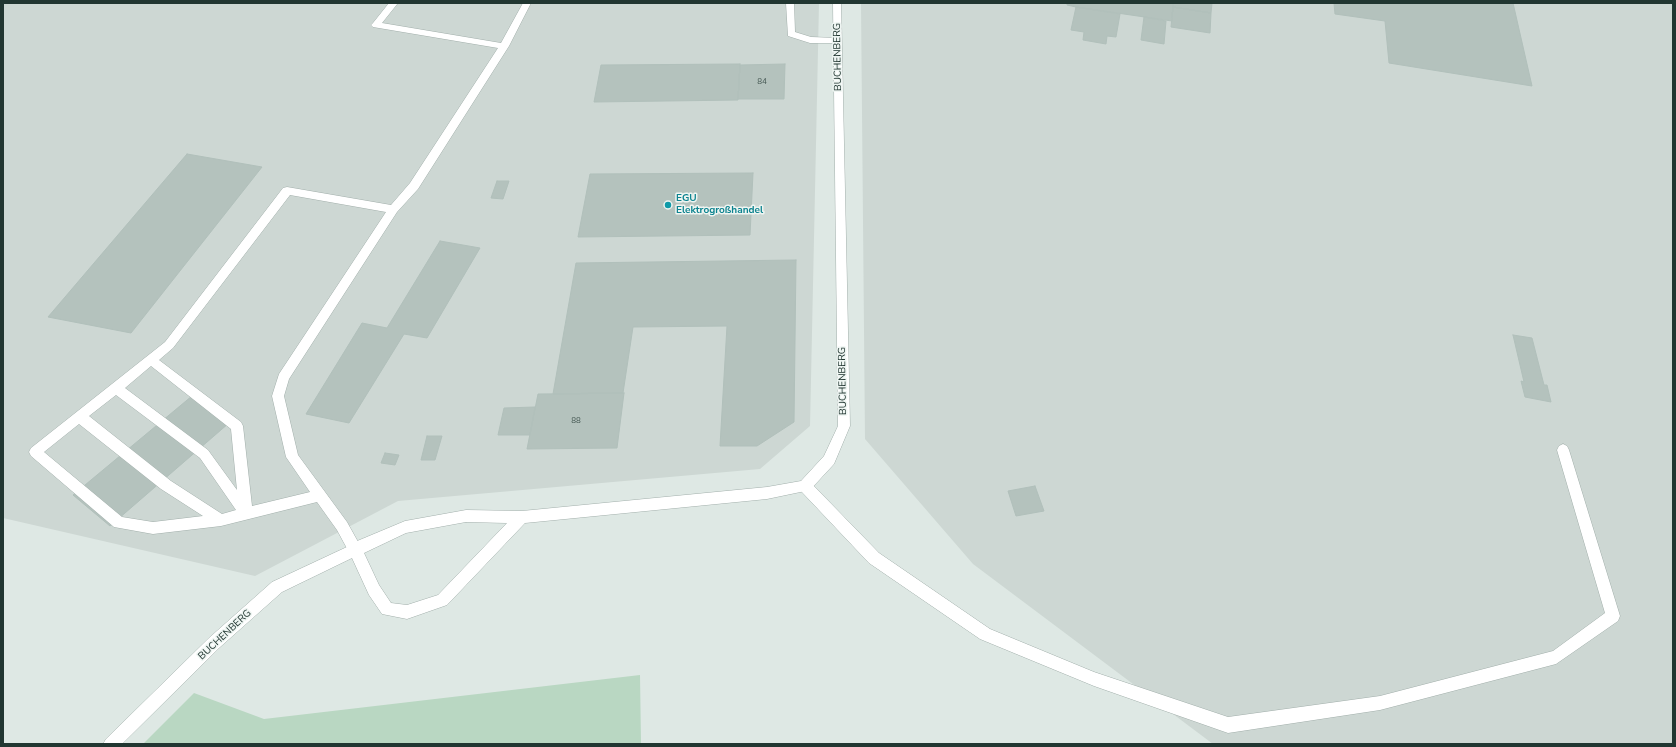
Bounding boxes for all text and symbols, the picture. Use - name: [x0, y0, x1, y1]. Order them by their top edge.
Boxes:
- street label: BUCHENBERG: [831, 23, 845, 91]
- house number: 84: [757, 77, 767, 87]
- place label: EGU Elektrogroßhandel: [676, 193, 763, 216]
- marker: EGU Elektrogroßhandel: [663, 200, 673, 210]
- street label: BUCHENBERG: [836, 347, 850, 415]
- house number: 88: [571, 416, 581, 426]
- street label: BUCHENBERG: [196, 607, 254, 663]

